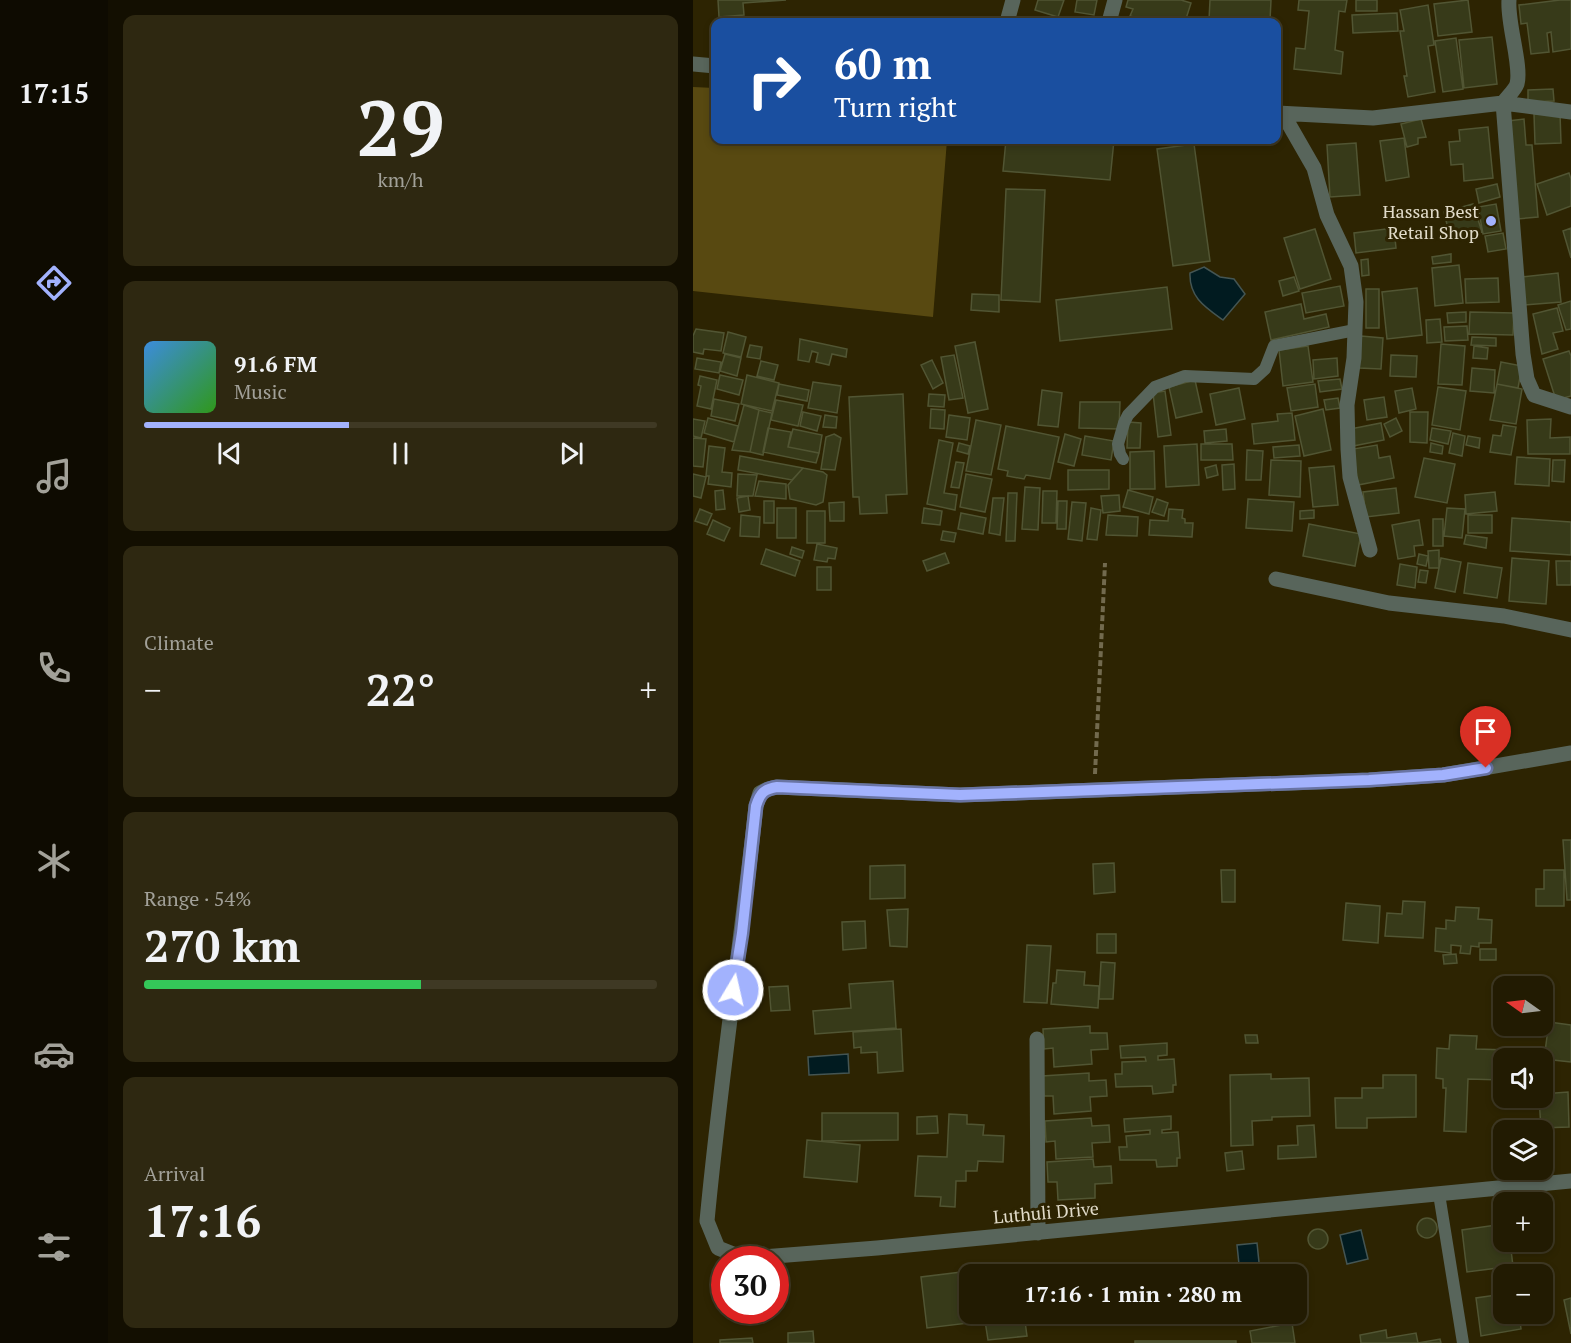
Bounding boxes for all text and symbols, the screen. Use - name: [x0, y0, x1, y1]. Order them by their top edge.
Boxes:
- text: 60 m: [834, 35, 932, 91]
- icon: right: [735, 42, 813, 120]
- text: 17:15: [19, 75, 89, 111]
- text: 29: [356, 75, 445, 178]
- text: Turn right: [834, 89, 957, 125]
- text: km/h: [377, 166, 424, 193]
- place label: Hassan Best Retail Shop: [1382, 199, 1479, 244]
- marker: Hassan Best Retail Shop: [1484, 214, 1498, 228]
- icon: directions: [33, 262, 75, 304]
- text: 91.6 FM: [234, 349, 317, 378]
- text: Music: [234, 378, 287, 405]
- icon: previous: [213, 437, 246, 470]
- icon: pause: [384, 437, 417, 470]
- icon: next: [555, 437, 588, 470]
- icon: music: [33, 455, 75, 497]
- text: Climate: [144, 629, 214, 656]
- icon: phone: [33, 647, 75, 689]
- text: 22°: [366, 659, 435, 719]
- text: −: [144, 668, 162, 711]
- text: +: [639, 668, 657, 711]
- pin: [1460, 706, 1511, 768]
- icon: arrive: [1469, 715, 1502, 748]
- icon: climate: [33, 840, 75, 882]
- text: Range · 54%: [144, 885, 251, 912]
- text: 270 km: [144, 915, 300, 975]
- position arrow: [701, 958, 765, 1022]
- north arrow: [1493, 976, 1553, 1036]
- map controls: [1493, 976, 1553, 1324]
- icon: car: [33, 1033, 75, 1075]
- button: sound: [1493, 1048, 1553, 1108]
- button: layers: [1493, 1120, 1553, 1180]
- text: Arrival: [144, 1160, 205, 1187]
- text: 17:16: [144, 1190, 261, 1250]
- button: +: [1493, 1192, 1553, 1252]
- street label: Luthuli Drive: [992, 1195, 1100, 1229]
- icon: filters: [33, 1226, 75, 1268]
- speed limit sign: 30: [711, 1246, 789, 1324]
- button: −: [1493, 1264, 1553, 1324]
- text: 17:16 · 1 min · 280 m: [1024, 1279, 1242, 1308]

